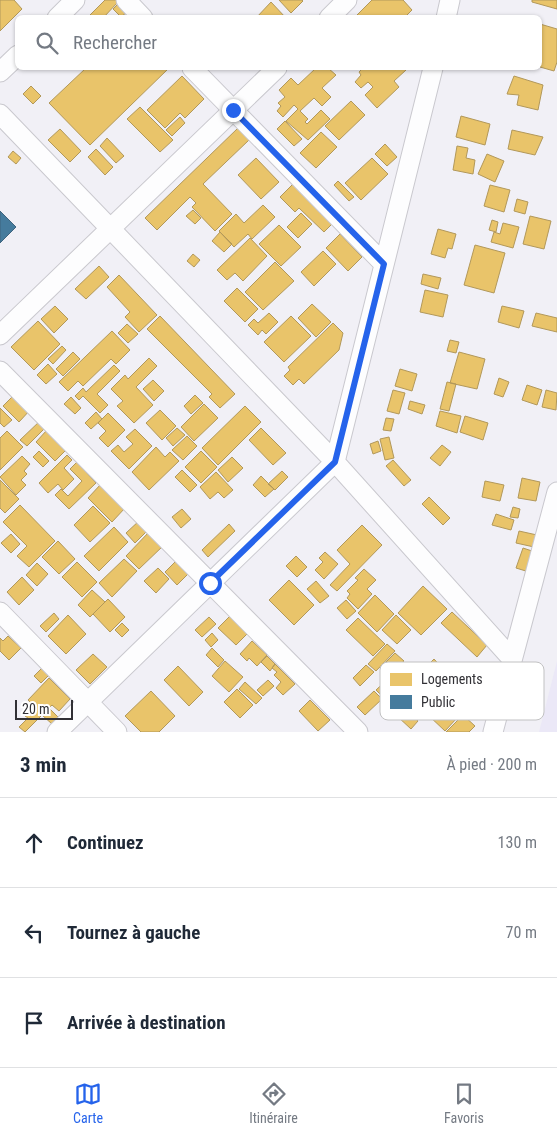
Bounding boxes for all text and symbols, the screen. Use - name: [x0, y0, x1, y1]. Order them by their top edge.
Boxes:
- search box: [15, 15, 542, 70]
- icon: search: [33, 29, 61, 57]
- text: Rechercher: [73, 31, 157, 54]
- route end: [222, 99, 245, 122]
- route start: [199, 572, 222, 595]
- legend: [380, 662, 544, 720]
- text: Logements: [421, 671, 483, 687]
- text: Public: [421, 694, 455, 710]
- scale bar: [15, 697, 72, 720]
- text: 20 m: [22, 701, 50, 717]
- text: 3 min: [20, 753, 67, 777]
- text: À pied · 200 m: [446, 755, 537, 774]
- icon: ahead: [20, 829, 48, 857]
- text: Continuez: [67, 831, 144, 854]
- text: 130 m: [498, 833, 537, 852]
- icon: left: [20, 919, 48, 947]
- text: Tournez à gauche: [67, 921, 200, 944]
- text: 70 m: [505, 923, 537, 942]
- icon: arrive: [20, 1009, 48, 1037]
- text: Arrivée à destination: [67, 1011, 226, 1034]
- tab: Carte: [73, 1080, 103, 1126]
- tab: Itinéraire: [249, 1080, 298, 1126]
- tab: Favoris: [444, 1080, 484, 1126]

